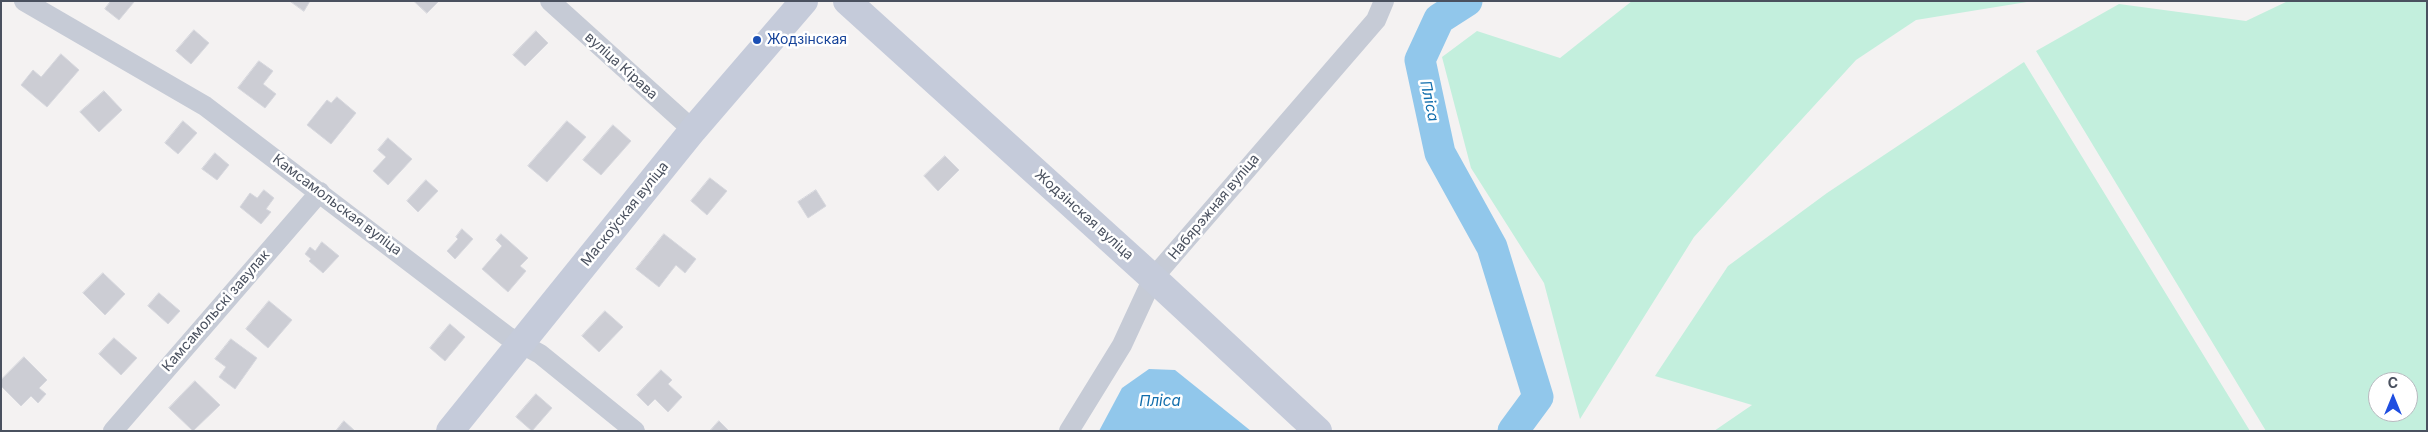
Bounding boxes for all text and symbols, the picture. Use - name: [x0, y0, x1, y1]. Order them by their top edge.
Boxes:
- street label: вуліца Кірава: [581, 29, 661, 103]
- place label: Жодзінская: [767, 32, 847, 48]
- marker: Жодзінская: [751, 34, 763, 46]
- water label: Пліса: [1416, 79, 1442, 123]
- street label: Камсамольская вуліца: [269, 151, 405, 259]
- street label: Набярэжная вуліца: [1165, 151, 1263, 263]
- street label: Маскоўская вуліца: [578, 158, 672, 270]
- street label: Жодзінская вуліца: [1031, 166, 1137, 264]
- street label: Камсамольскі завулак: [159, 247, 273, 375]
- north arrow: [2368, 372, 2418, 422]
- text: С: [2388, 374, 2398, 391]
- water label: Пліса: [1139, 392, 1181, 410]

